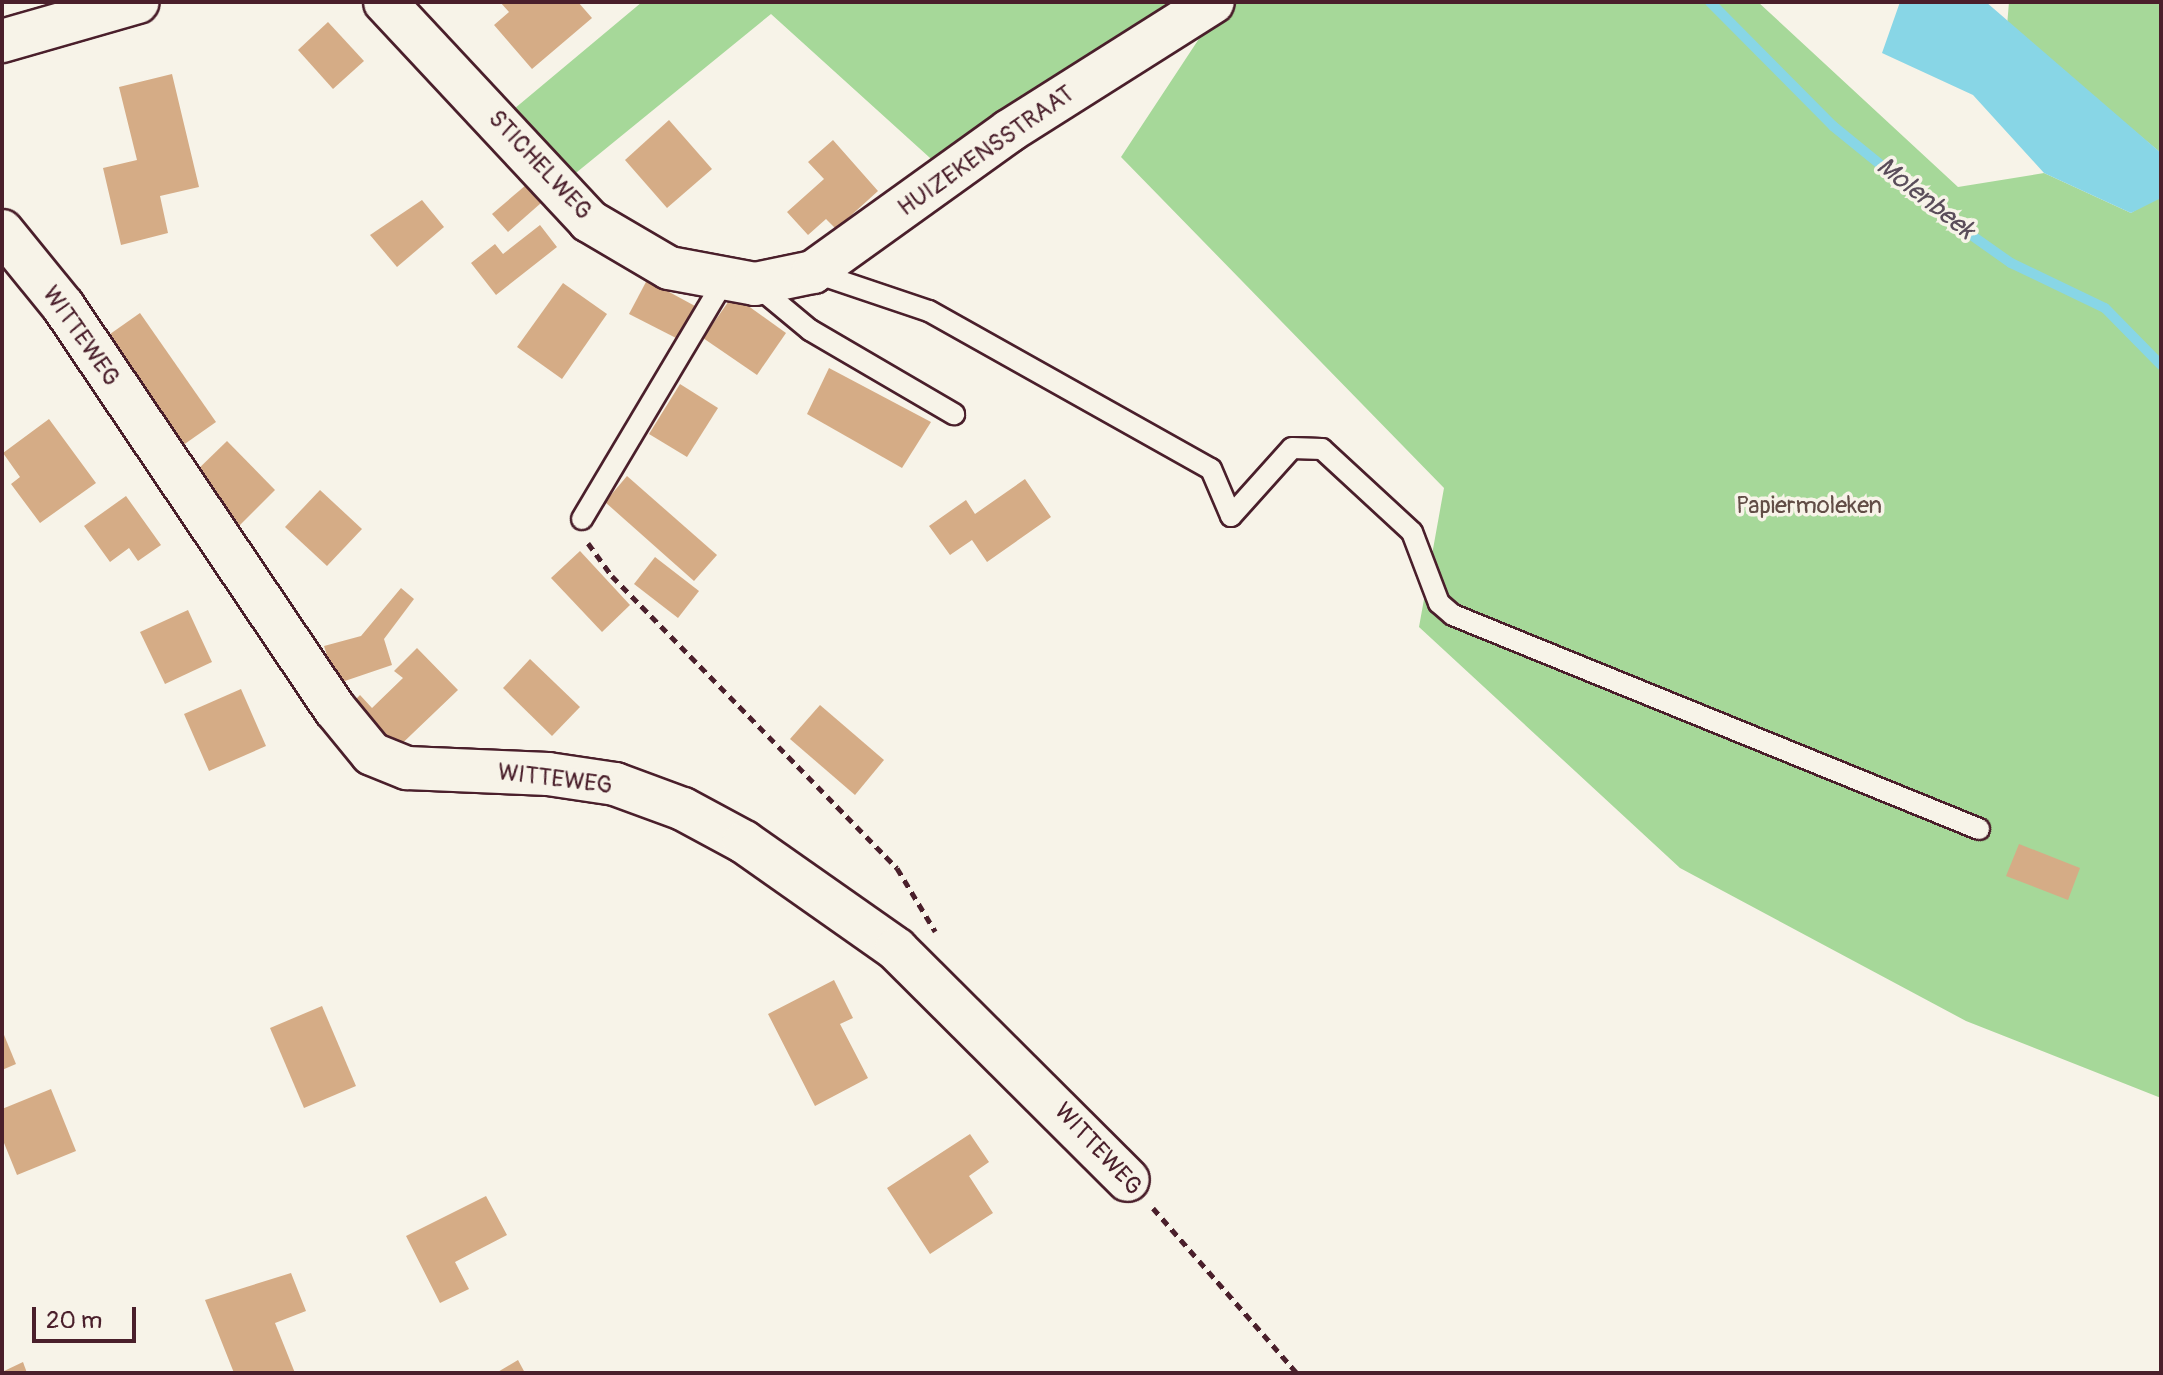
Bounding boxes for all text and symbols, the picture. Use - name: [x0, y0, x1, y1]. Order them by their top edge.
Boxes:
- street label: HUIZEKENSSTRAAT: [893, 80, 1079, 222]
- street label: STICHELWEG: [482, 104, 598, 226]
- water label: Molenbeek: [1870, 151, 1980, 247]
- street label: WITTEWEG: [36, 281, 126, 391]
- park label: Papiermoleken: [1736, 492, 1882, 520]
- street label: WITTEWEG: [496, 758, 614, 800]
- street label: WITTEWEG: [1048, 1097, 1148, 1201]
- scale bar: [36, 1291, 140, 1341]
- text: 20 m: [46, 1306, 102, 1335]

